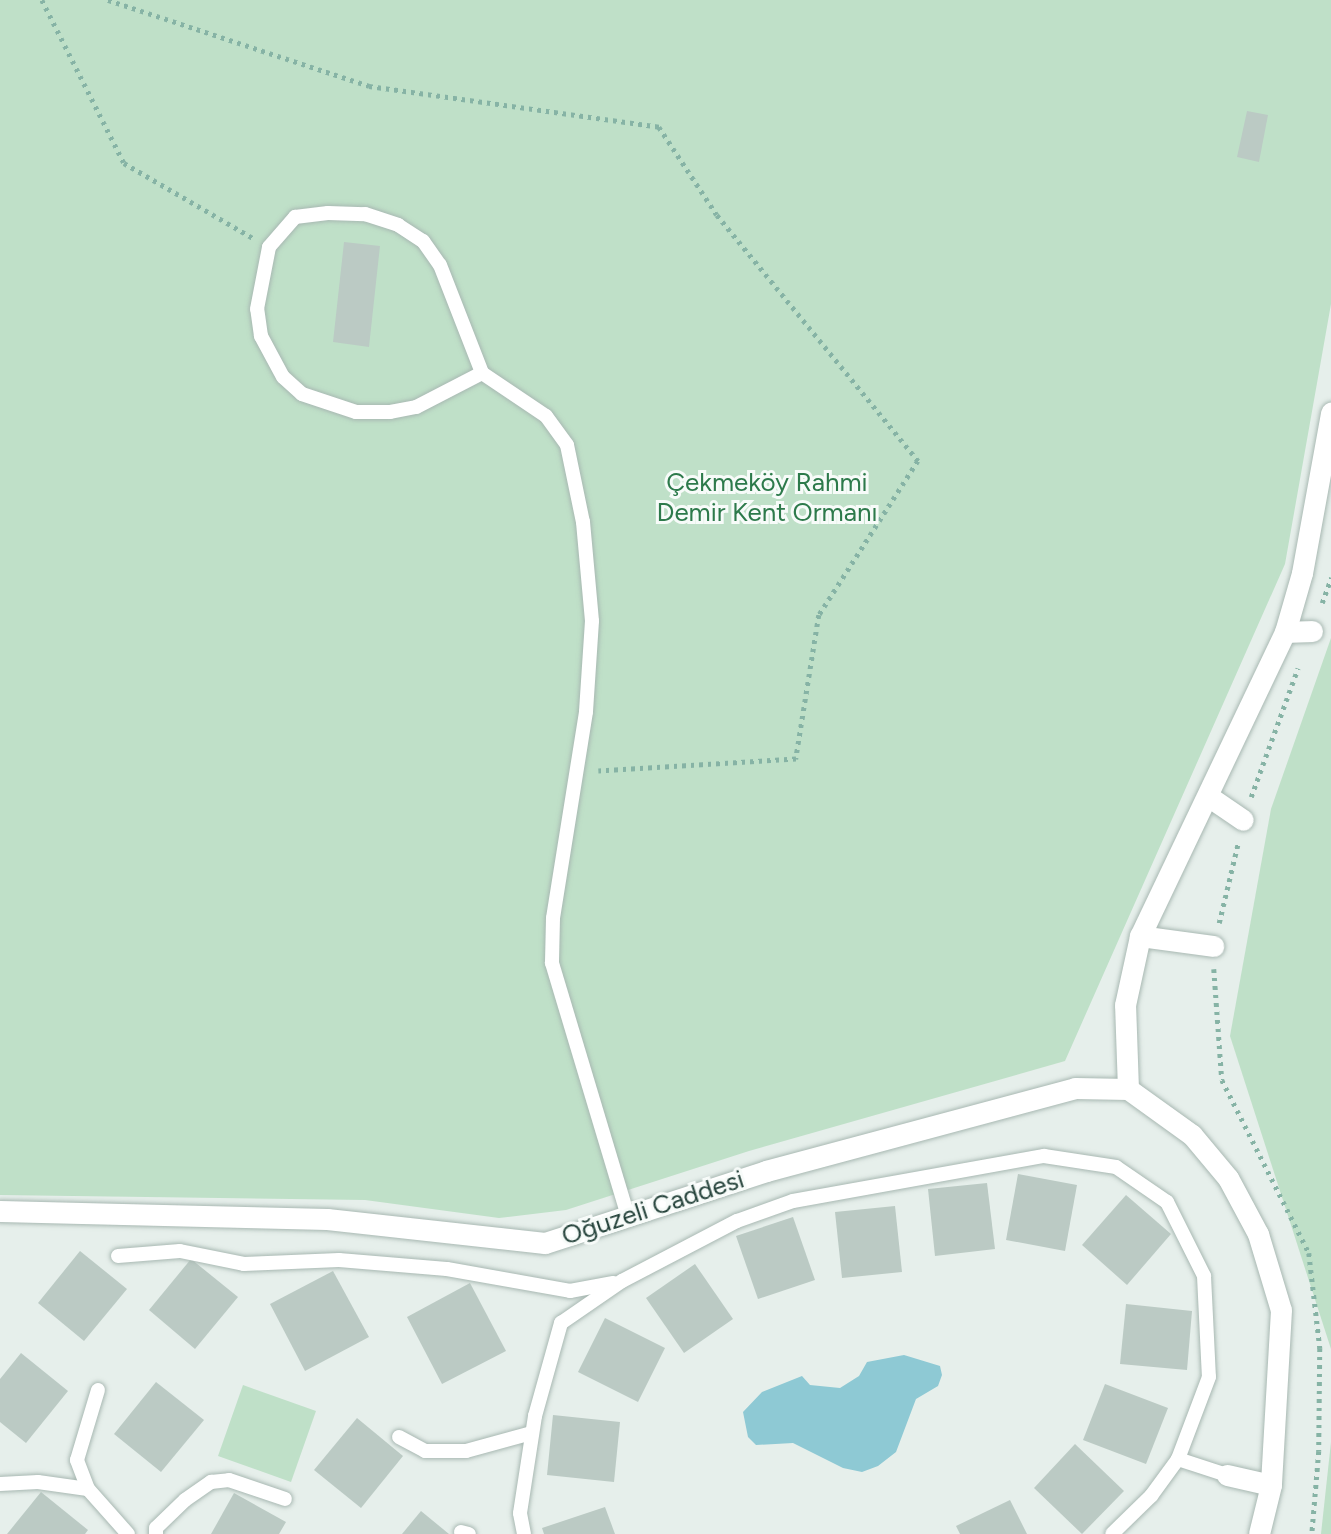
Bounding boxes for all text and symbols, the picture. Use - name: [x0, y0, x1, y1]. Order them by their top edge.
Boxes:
- park label: Çekmeköy Rahmi Demir Kent Ormanı: [657, 467, 877, 528]
- street label: Oğuzeli Caddesi: [558, 1164, 748, 1252]

